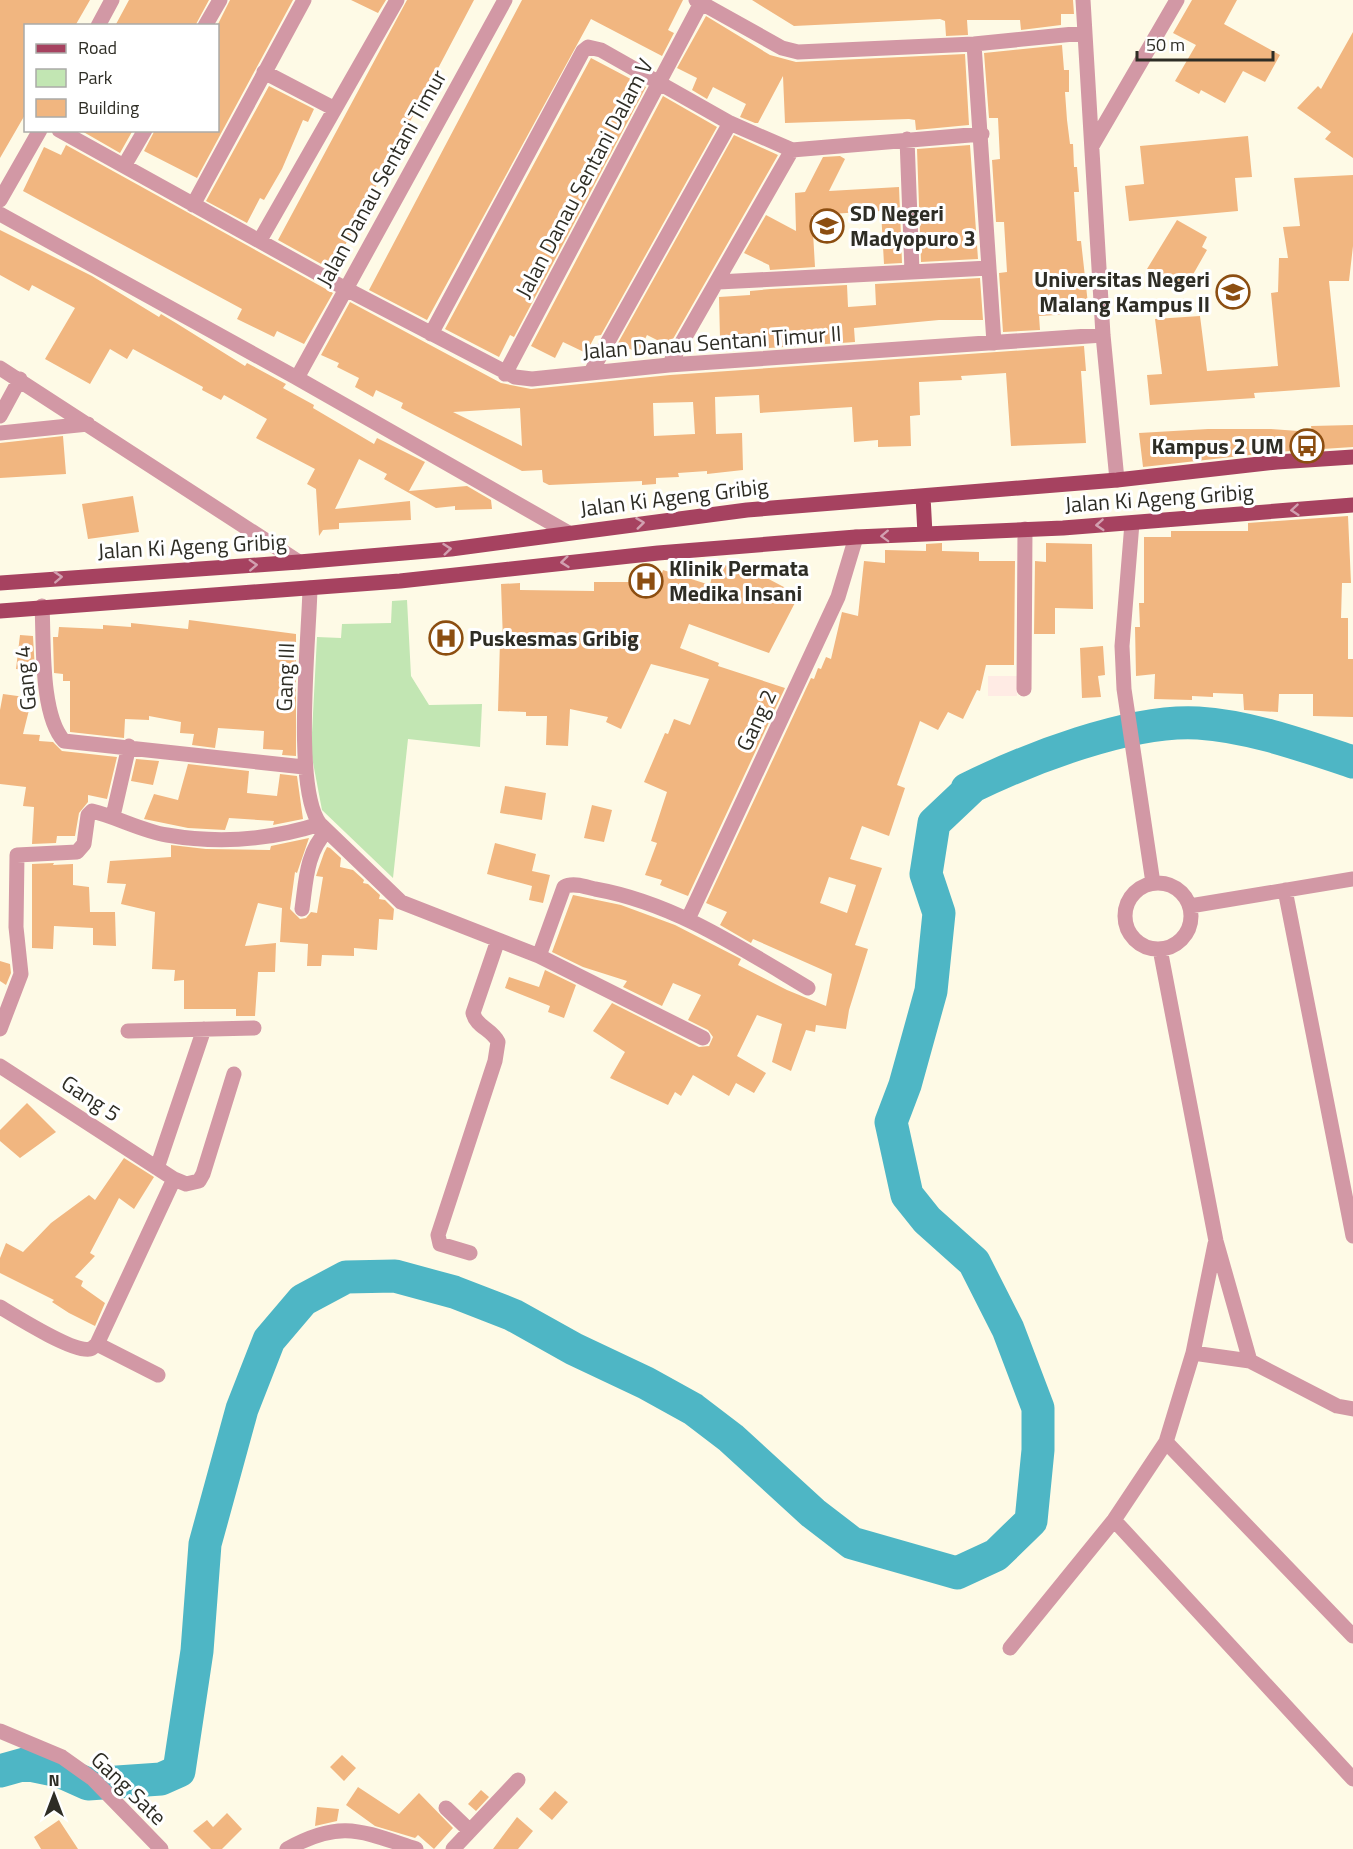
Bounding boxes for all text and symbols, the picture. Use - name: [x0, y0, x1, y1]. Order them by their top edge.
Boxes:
- legend: [24, 24, 219, 132]
- scale bar: [1137, 24, 1274, 62]
- text: 50 m: [1146, 31, 1185, 58]
- text: Road: [78, 34, 117, 61]
- street label: Jalan Danau Sentani Dalam V: [506, 52, 662, 304]
- street label: Jalan Danau Sentani Timur: [307, 63, 455, 293]
- text: Park: [78, 64, 113, 91]
- text: Building: [78, 94, 139, 121]
- place label: SD Negeri Madyopuro 3: [850, 196, 976, 255]
- school or university icon: SD Negeri Madyopuro 3: [809, 208, 845, 244]
- place label: Universitas Negeri Malang Kampus II: [1034, 262, 1210, 321]
- school or university icon: Universitas Negeri Malang Kampus II: [1215, 274, 1251, 310]
- street label: Jalan Danau Sentani Timur II: [581, 316, 843, 368]
- bus stop icon: Kampus 2 UM: [1289, 428, 1325, 464]
- place label: Kampus 2 UM: [1152, 429, 1284, 463]
- street label: Jalan Ki Ageng Gribig: [578, 469, 770, 525]
- street label: Jalan Ki Ageng Gribig: [1063, 474, 1255, 522]
- one-way arrow: [1290, 503, 1299, 516]
- one-way arrow: [636, 517, 645, 529]
- one-way arrow: [1096, 518, 1105, 531]
- street label: Jalan Ki Ageng Gribig: [97, 524, 287, 568]
- one-way arrow: [880, 530, 889, 543]
- one-way arrow: [443, 543, 452, 556]
- place label: Klinik Permata Medika Insani: [669, 551, 809, 610]
- one-way arrow: [560, 555, 569, 568]
- one-way arrow: [248, 559, 257, 572]
- hospital icon: Klinik Permata Medika Insani: [628, 563, 664, 599]
- one-way arrow: [54, 570, 63, 583]
- hospital icon: Puskesmas Gribig: [428, 620, 464, 656]
- place label: Puskesmas Gribig: [469, 621, 639, 655]
- street label: Gang III: [267, 642, 303, 712]
- street label: Gang 4: [5, 644, 45, 712]
- street label: Gang 2: [727, 683, 785, 757]
- street label: Gang 5: [55, 1066, 127, 1130]
- street label: Gang Sate: [83, 1743, 175, 1833]
- north arrow: [24, 1765, 84, 1825]
- text: N: [48, 1768, 60, 1792]

